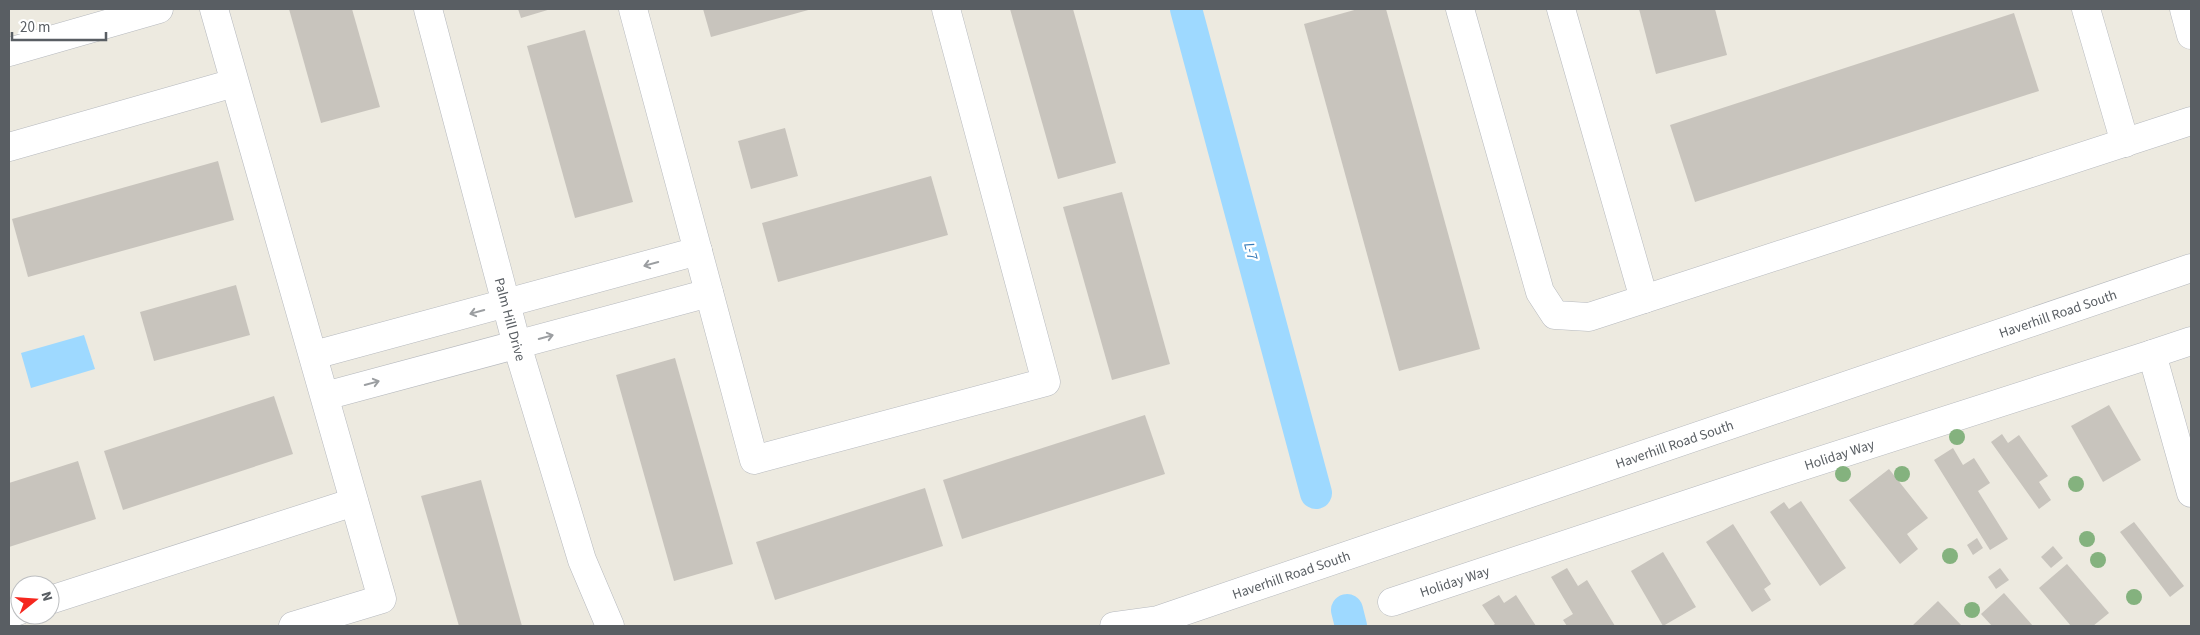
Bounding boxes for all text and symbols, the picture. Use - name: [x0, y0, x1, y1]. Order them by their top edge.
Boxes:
- scale bar: [12, 10, 106, 42]
- text: 20 m: [20, 17, 50, 38]
- water label: L-7: [1238, 240, 1263, 263]
- one-way arrow: [643, 260, 659, 269]
- street label: Palm Hill Drive: [489, 276, 530, 364]
- street label: Haverhill Road South: [1996, 285, 2120, 344]
- one-way arrow: [470, 307, 486, 317]
- one-way arrow: [538, 332, 554, 341]
- one-way arrow: [364, 378, 380, 388]
- street label: Haverhill Road South: [1613, 416, 1736, 474]
- street label: Holiday Way: [1802, 435, 1878, 476]
- street label: Haverhill Road South: [1230, 546, 1353, 605]
- street label: Holiday Way: [1417, 561, 1493, 603]
- north arrow: [10, 575, 60, 625]
- text: N: [36, 589, 57, 604]

